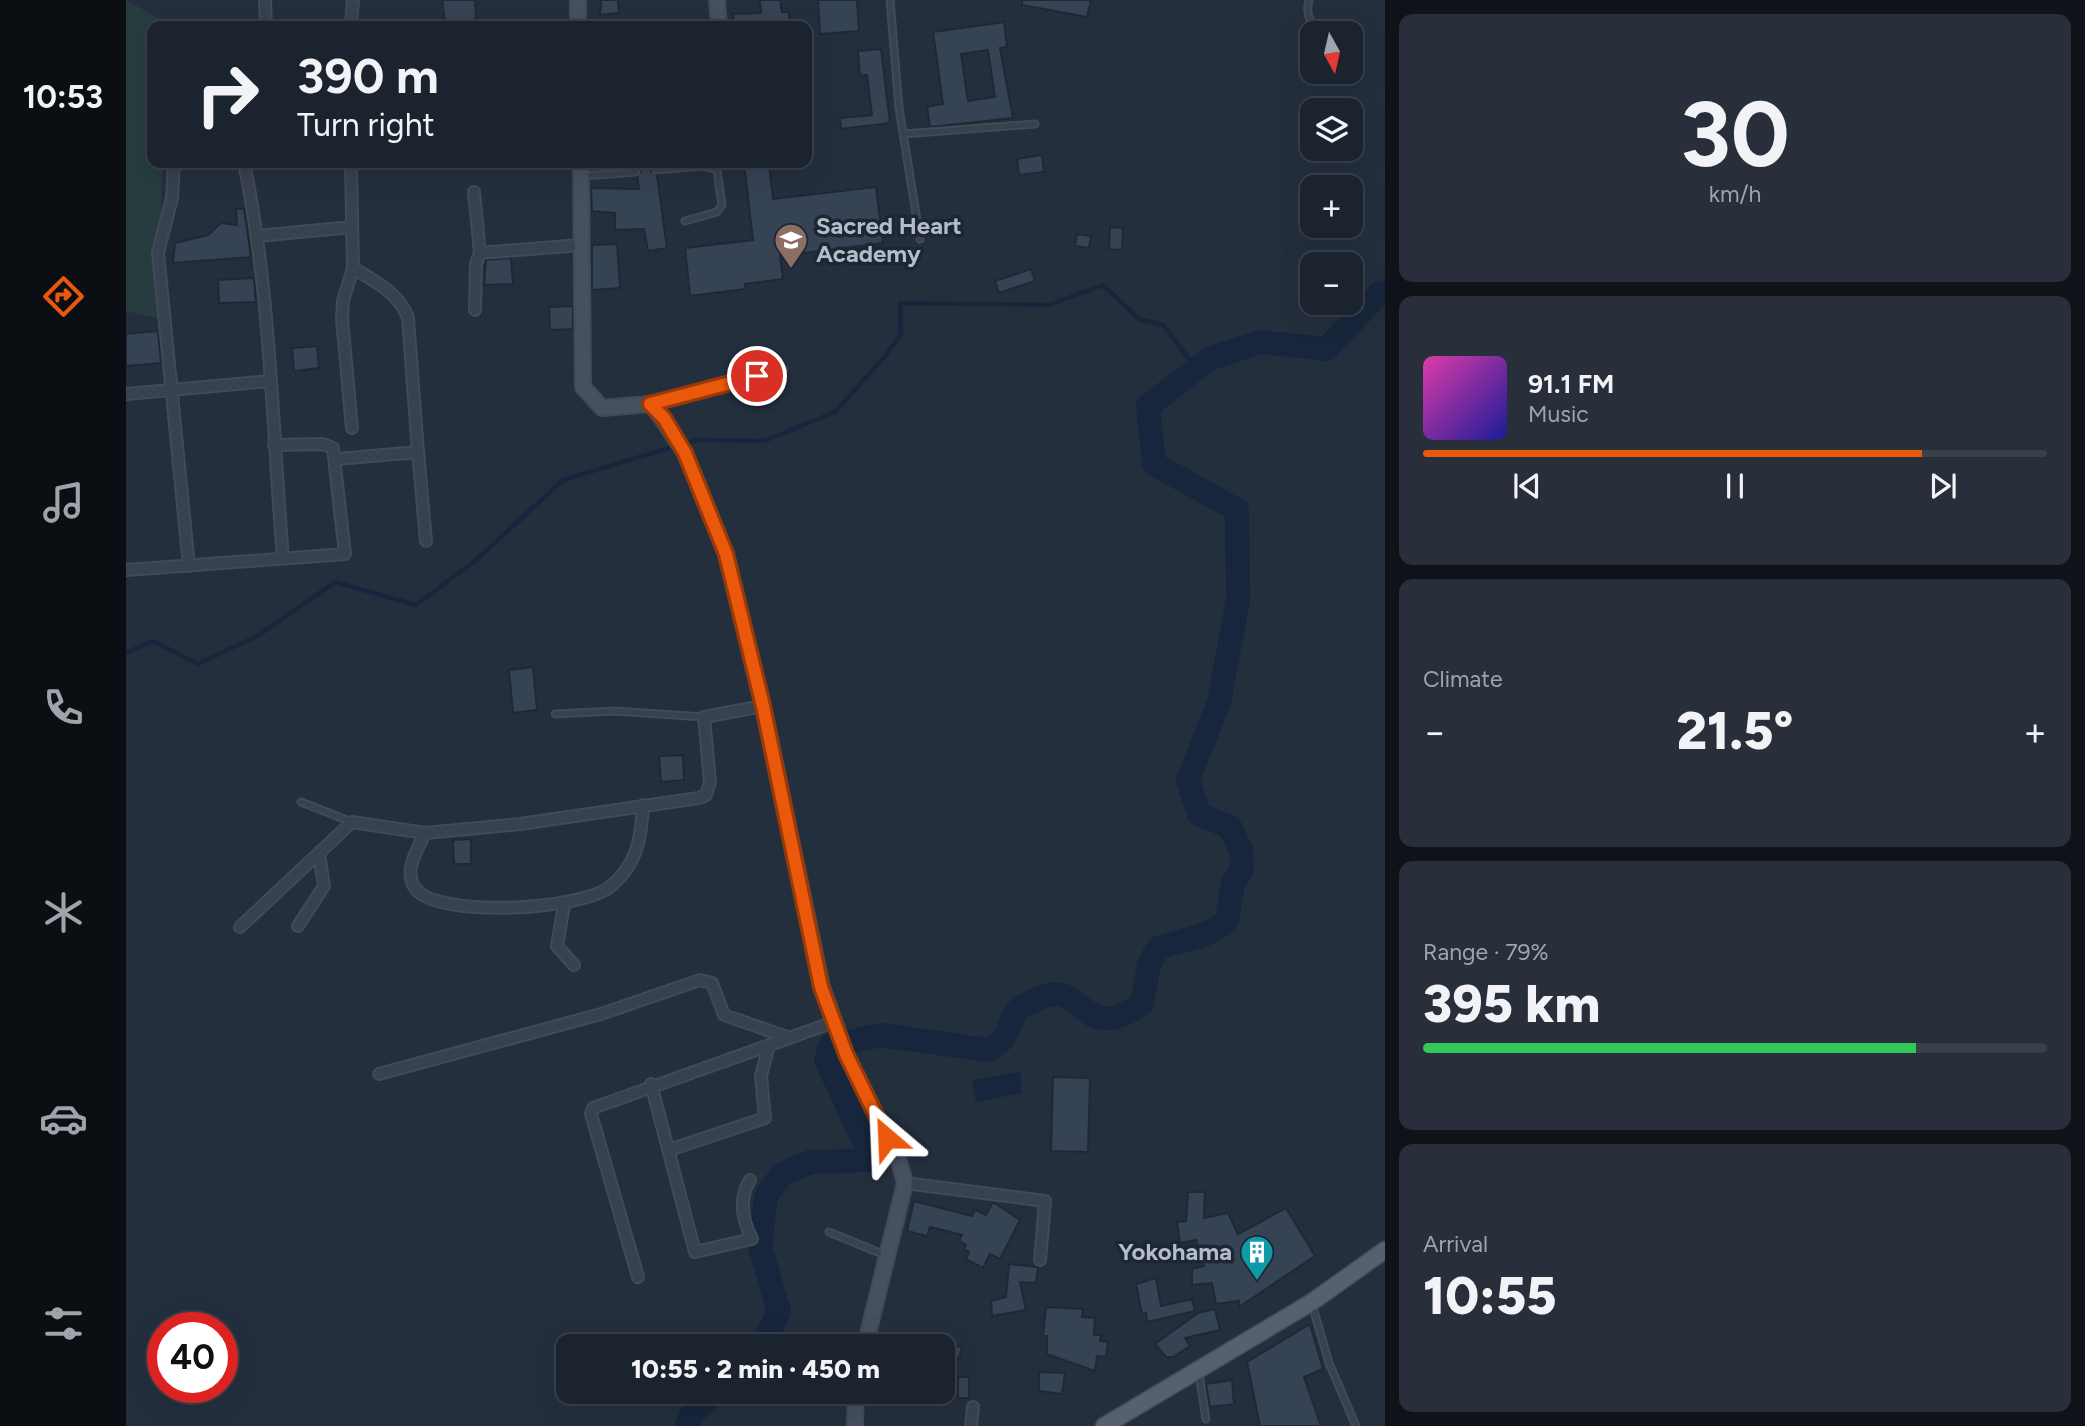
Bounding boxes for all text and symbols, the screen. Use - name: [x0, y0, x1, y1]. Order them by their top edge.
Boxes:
- north arrow: [1300, 21, 1363, 84]
- map controls: [1300, 21, 1363, 315]
- text: 390 m: [297, 46, 439, 105]
- icon: right: [182, 49, 273, 140]
- text: 10:53: [23, 78, 103, 116]
- text: 30: [1680, 80, 1790, 189]
- button: layers: [1300, 98, 1363, 161]
- text: Turn right: [297, 106, 435, 144]
- button: +: [1300, 175, 1363, 238]
- text: km/h: [1709, 180, 1761, 208]
- place label: Sacred Heart Academy: [816, 211, 962, 268]
- school or university icon: Sacred Heart Academy: [772, 221, 810, 270]
- button: −: [1300, 252, 1363, 315]
- icon: directions: [39, 272, 88, 321]
- pin: [727, 346, 787, 406]
- icon: arrive: [738, 357, 776, 395]
- text: 91.1 FM: [1528, 368, 1614, 400]
- text: Music: [1528, 400, 1589, 428]
- icon: previous: [1508, 467, 1546, 505]
- icon: pause: [1716, 467, 1754, 505]
- icon: next: [1924, 467, 1962, 505]
- icon: music: [39, 478, 88, 527]
- text: Climate: [1423, 665, 1502, 693]
- icon: phone: [39, 683, 88, 732]
- text: 21.5°: [1677, 700, 1793, 762]
- text: −: [1423, 709, 1447, 755]
- text: +: [2023, 709, 2047, 755]
- icon: climate: [39, 888, 88, 937]
- text: Range · 79%: [1423, 938, 1549, 966]
- text: 395 km: [1423, 973, 1600, 1035]
- icon: car: [39, 1094, 88, 1143]
- position arrow: [850, 1101, 924, 1175]
- text: Arrival: [1423, 1230, 1488, 1258]
- building icon: Yokohama: [1238, 1233, 1276, 1282]
- place label: Yokohama: [1118, 1237, 1232, 1266]
- text: 10:55: [1423, 1265, 1557, 1327]
- icon: filters: [39, 1299, 88, 1348]
- speed limit sign: 40: [147, 1312, 238, 1403]
- text: 10:55 · 2 min · 450 m: [631, 1353, 880, 1385]

